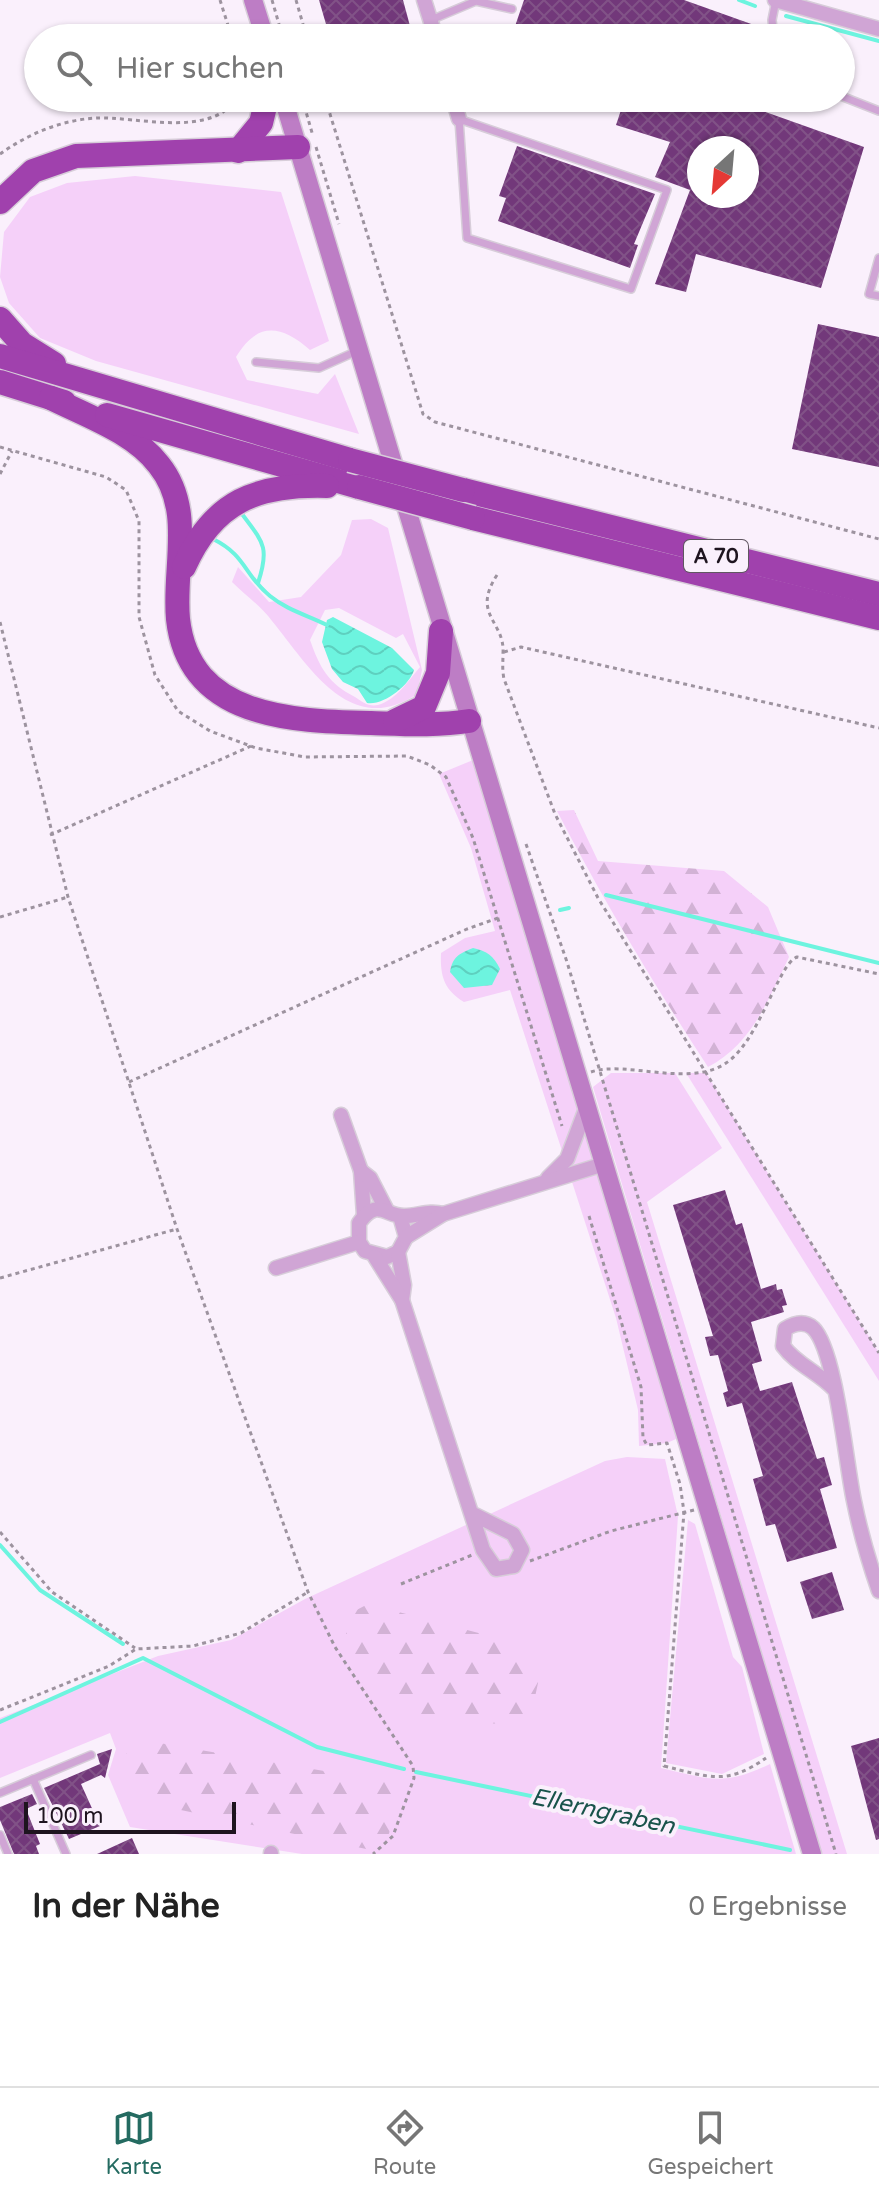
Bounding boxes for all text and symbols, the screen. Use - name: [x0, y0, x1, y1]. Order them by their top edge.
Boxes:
- search box: [24, 24, 855, 112]
- icon: search: [52, 46, 96, 90]
- text: Hier suchen: [116, 50, 284, 87]
- north arrow: [687, 136, 759, 208]
- road number: A 70: [684, 540, 748, 572]
- water label: Ellerngraben: [529, 1782, 679, 1841]
- scale bar: [24, 1798, 236, 1834]
- text: 100 m: [36, 1803, 103, 1829]
- text: In der Nähe: [32, 1886, 220, 1927]
- text: 0 Ergebnisse: [688, 1891, 847, 1922]
- tab: Karte: [106, 2106, 162, 2180]
- tab: Route: [373, 2106, 436, 2180]
- tab: Gespeichert: [647, 2106, 773, 2180]

